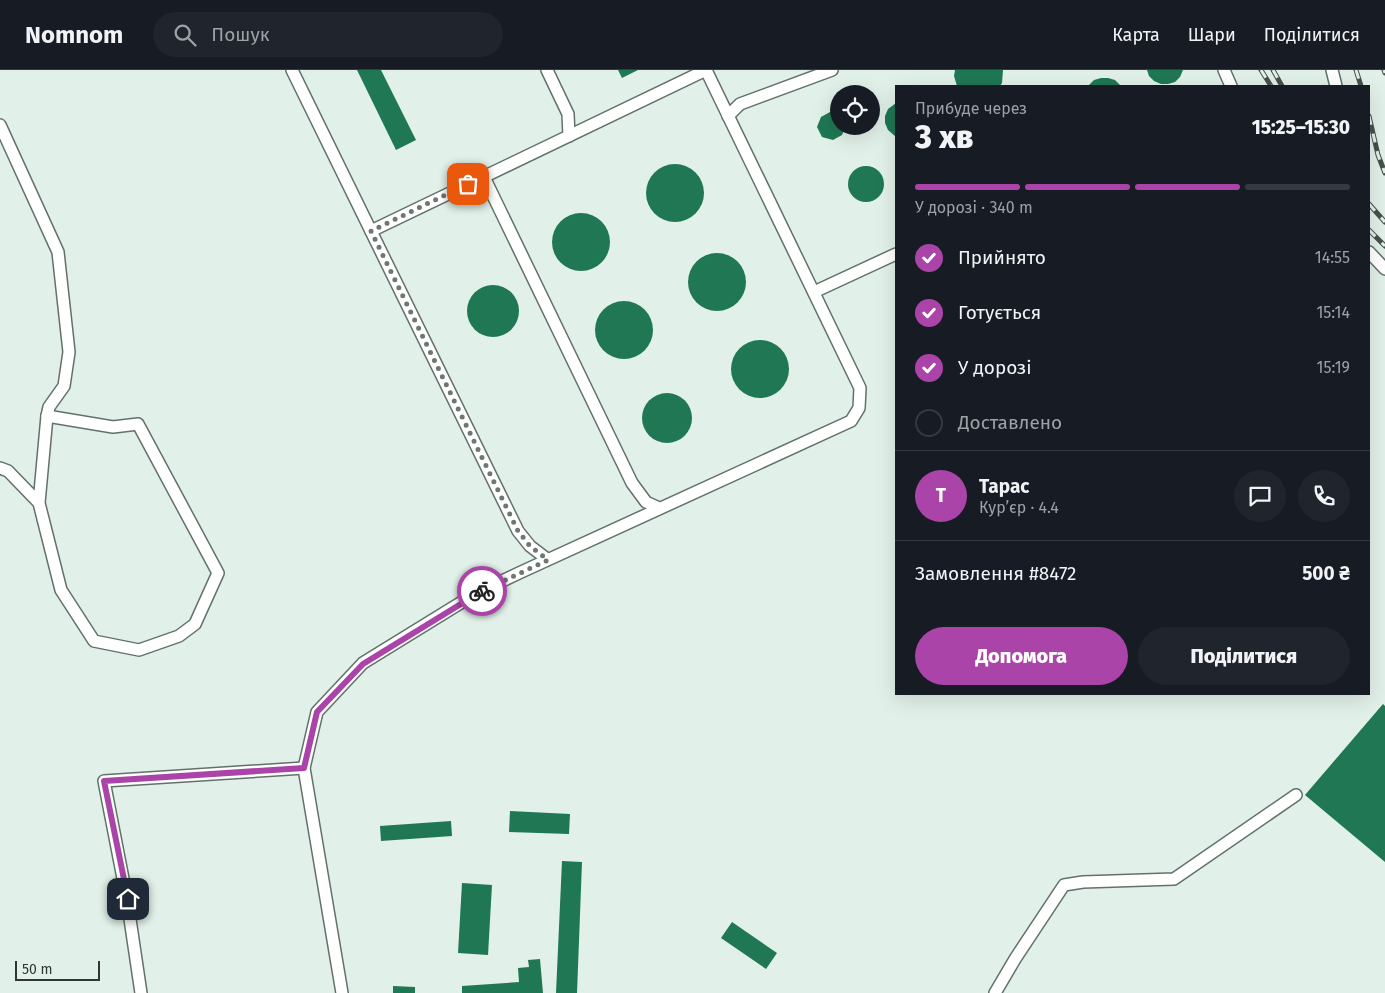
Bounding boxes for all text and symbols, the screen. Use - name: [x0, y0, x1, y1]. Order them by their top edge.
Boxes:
- search box: [153, 12, 503, 57]
- text: Nomnom: [25, 21, 123, 49]
- icon: search: [171, 21, 199, 49]
- text: Пошук: [211, 23, 270, 46]
- text: Карта: [1112, 24, 1160, 46]
- text: Шари: [1188, 24, 1236, 46]
- text: Поділитися: [1264, 24, 1360, 46]
- map controls: [830, 85, 880, 135]
- button: locate: [830, 85, 880, 135]
- text: Прибуде через: [915, 99, 1027, 118]
- text: 15:25–15:30: [1252, 116, 1350, 139]
- text: 3 хв: [915, 118, 974, 156]
- pin: [447, 163, 489, 205]
- icon: bag: [454, 170, 482, 198]
- text: У дорозі · 340 m: [915, 198, 1033, 217]
- icon: check: [915, 244, 943, 272]
- text: Прийнято: [958, 246, 1046, 269]
- text: 14:55: [1315, 248, 1350, 267]
- icon: check: [915, 299, 943, 327]
- text: Готується: [958, 301, 1041, 324]
- text: 15:14: [1316, 303, 1350, 322]
- icon: check: [915, 354, 943, 382]
- text: У дорозі: [958, 356, 1032, 379]
- text: 15:19: [1317, 358, 1350, 377]
- text: Доставлено: [958, 411, 1062, 434]
- button: chat: [1234, 470, 1286, 522]
- button: phone: [1298, 470, 1350, 522]
- text: Тарас: [979, 475, 1029, 498]
- text: Т: [936, 484, 946, 507]
- text: Кур’єр · 4.4: [979, 498, 1059, 517]
- text: Замовлення #8472: [915, 562, 1076, 585]
- text: 500 ₴: [1302, 562, 1350, 585]
- courier: [457, 566, 507, 616]
- icon: bike: [468, 577, 496, 605]
- button: Допомога: [915, 627, 1128, 685]
- button: Поділитися: [1138, 627, 1350, 685]
- pin: [107, 878, 149, 920]
- icon: home: [114, 885, 142, 913]
- scale bar: [15, 958, 100, 981]
- text: 50 m: [22, 961, 53, 978]

